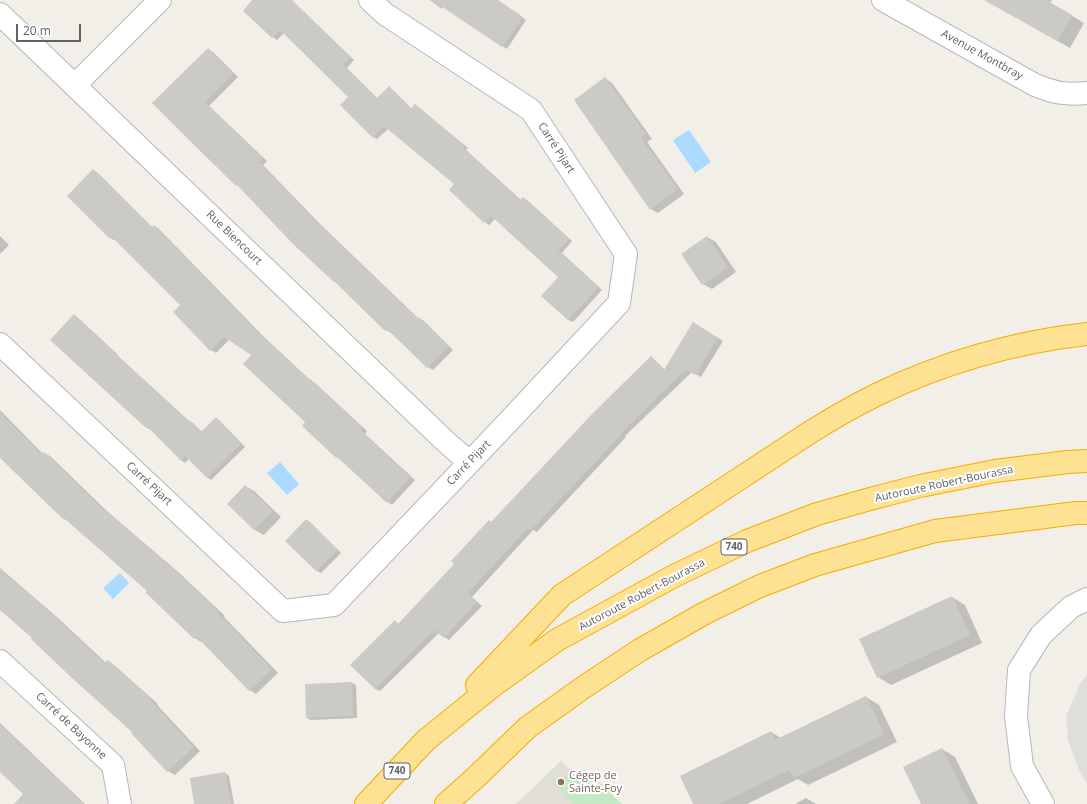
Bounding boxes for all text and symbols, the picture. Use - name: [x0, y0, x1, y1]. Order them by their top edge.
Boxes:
- scale bar: [18, 16, 83, 42]
- text: 20 m: [23, 22, 51, 39]
- street label: Avenue Montbray: [939, 27, 1025, 83]
- street label: Carré Pijart: [535, 120, 577, 176]
- street label: Rue Biencourt: [203, 208, 265, 268]
- street label: Carré Pijart: [444, 438, 494, 488]
- street label: Carré Pijart: [123, 459, 175, 509]
- street label: Autoroute Robert-Bourassa: [874, 463, 1014, 505]
- road number: 740: [721, 539, 747, 555]
- street label: Autoroute Robert-Bourassa: [577, 556, 707, 634]
- street label: Carré de Bayonne: [33, 690, 109, 762]
- road number: 740: [384, 763, 410, 779]
- place label: Cégep de Sainte-Foy: [569, 769, 622, 795]
- marker: Cégep de Sainte-Foy: [556, 777, 566, 787]

